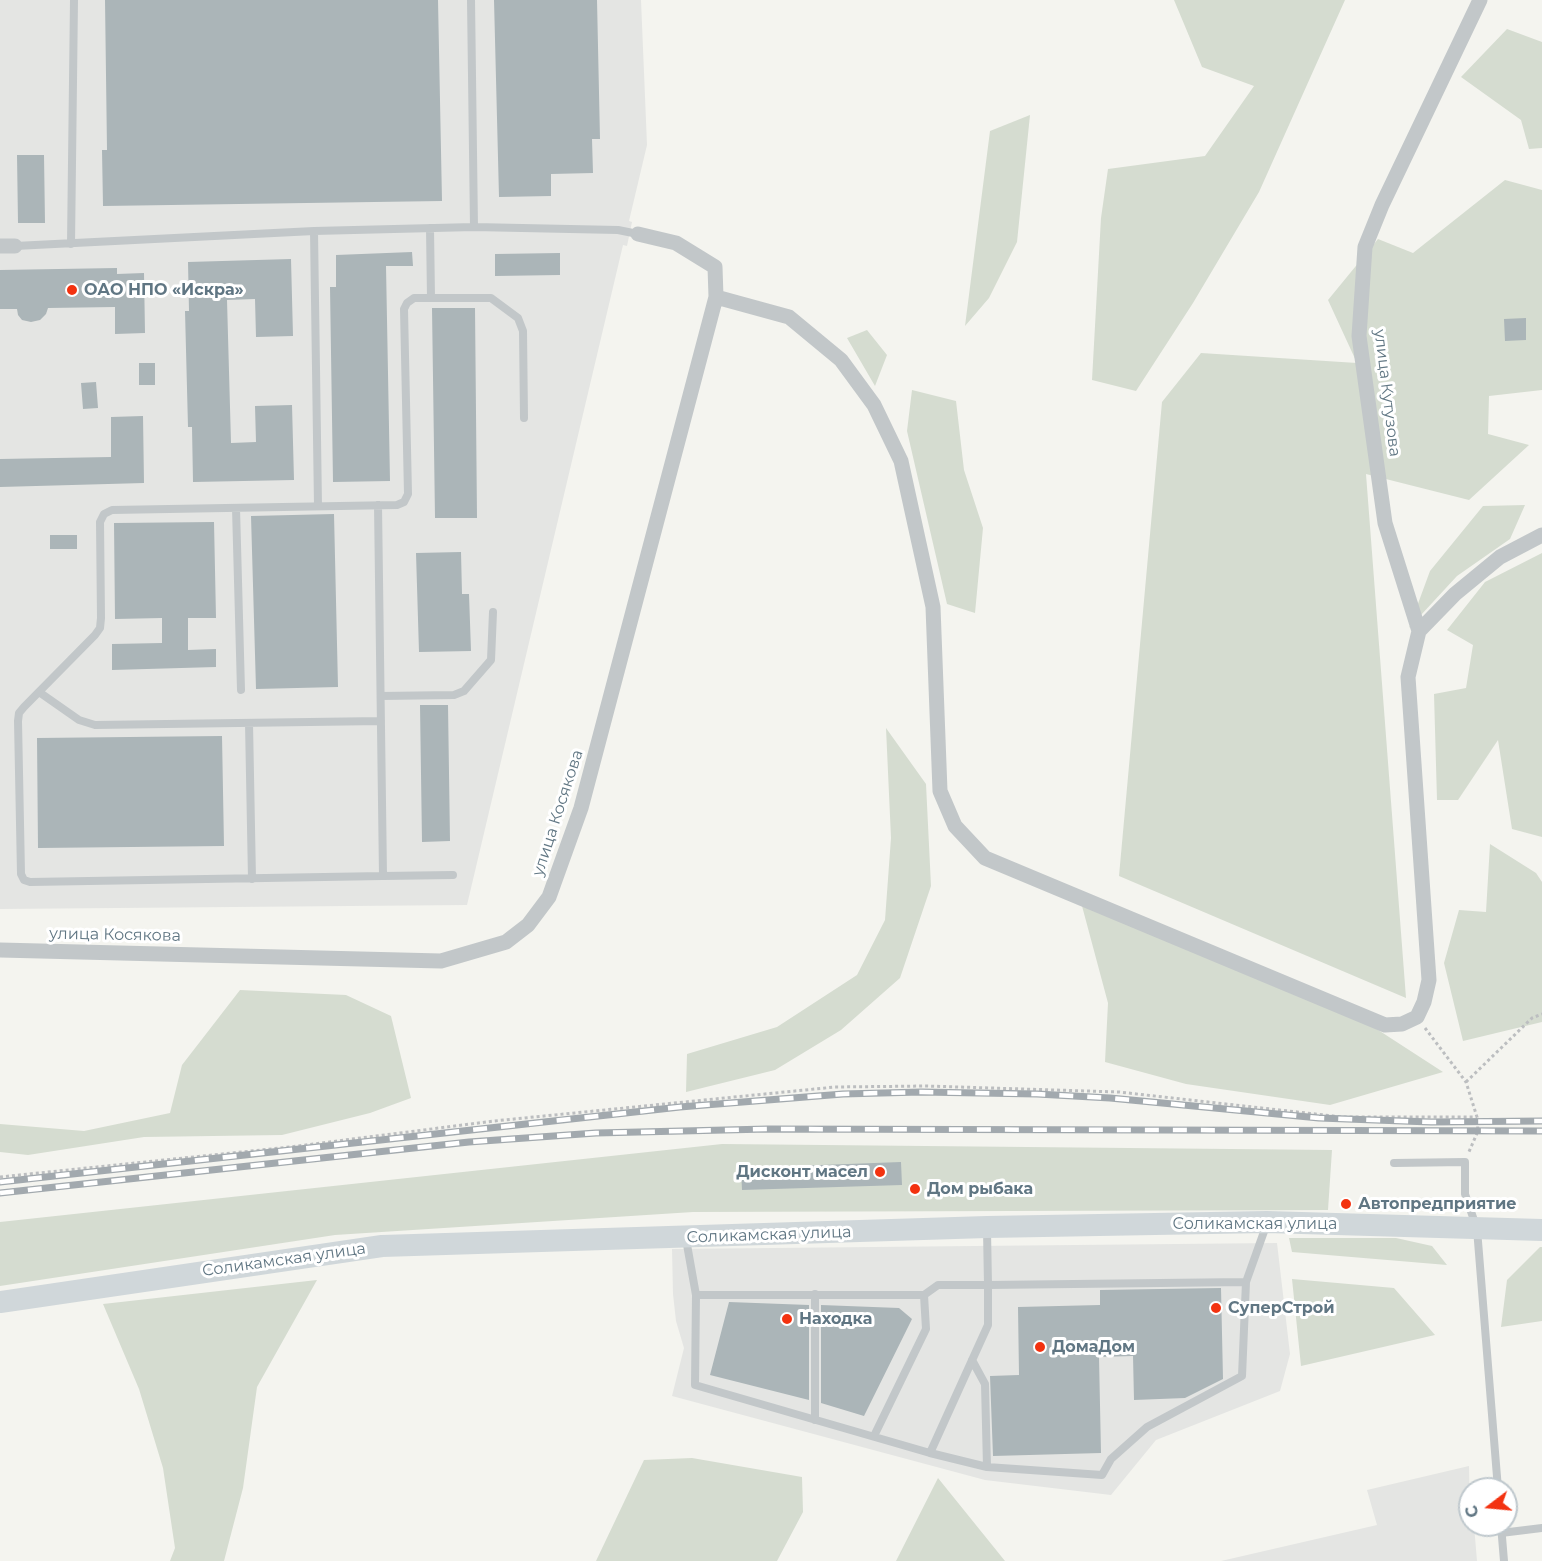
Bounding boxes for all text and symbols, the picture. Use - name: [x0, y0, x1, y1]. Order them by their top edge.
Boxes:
- place label: ОАО НПО «Искра»: [84, 280, 244, 300]
- marker: ОАО НПО «Искра»: [65, 283, 79, 297]
- street label: улица Кутузова: [1370, 328, 1404, 458]
- street label: улица Косякова: [529, 747, 587, 879]
- street label: улица Косякова: [49, 924, 181, 946]
- place label: Дисконт масел: [736, 1162, 868, 1182]
- marker: Дисконт масел: [873, 1165, 887, 1179]
- place label: Дом рыбака: [927, 1179, 1033, 1199]
- marker: Дом рыбака: [908, 1182, 922, 1196]
- place label: Автопредприятие: [1358, 1194, 1517, 1214]
- marker: Автопредприятие: [1339, 1197, 1353, 1211]
- street label: Соликамская улица: [1173, 1214, 1337, 1234]
- street label: Соликамская улица: [686, 1223, 852, 1247]
- street label: Соликамская улица: [201, 1239, 367, 1281]
- place label: СуперСтрой: [1228, 1298, 1335, 1318]
- marker: СуперСтрой: [1209, 1301, 1223, 1315]
- place label: Находка: [799, 1309, 872, 1329]
- marker: Находка: [780, 1312, 794, 1326]
- place label: ДомаДом: [1052, 1337, 1135, 1357]
- marker: ДомаДом: [1033, 1340, 1047, 1354]
- north arrow: [1458, 1477, 1518, 1537]
- text: С: [1461, 1503, 1483, 1520]

